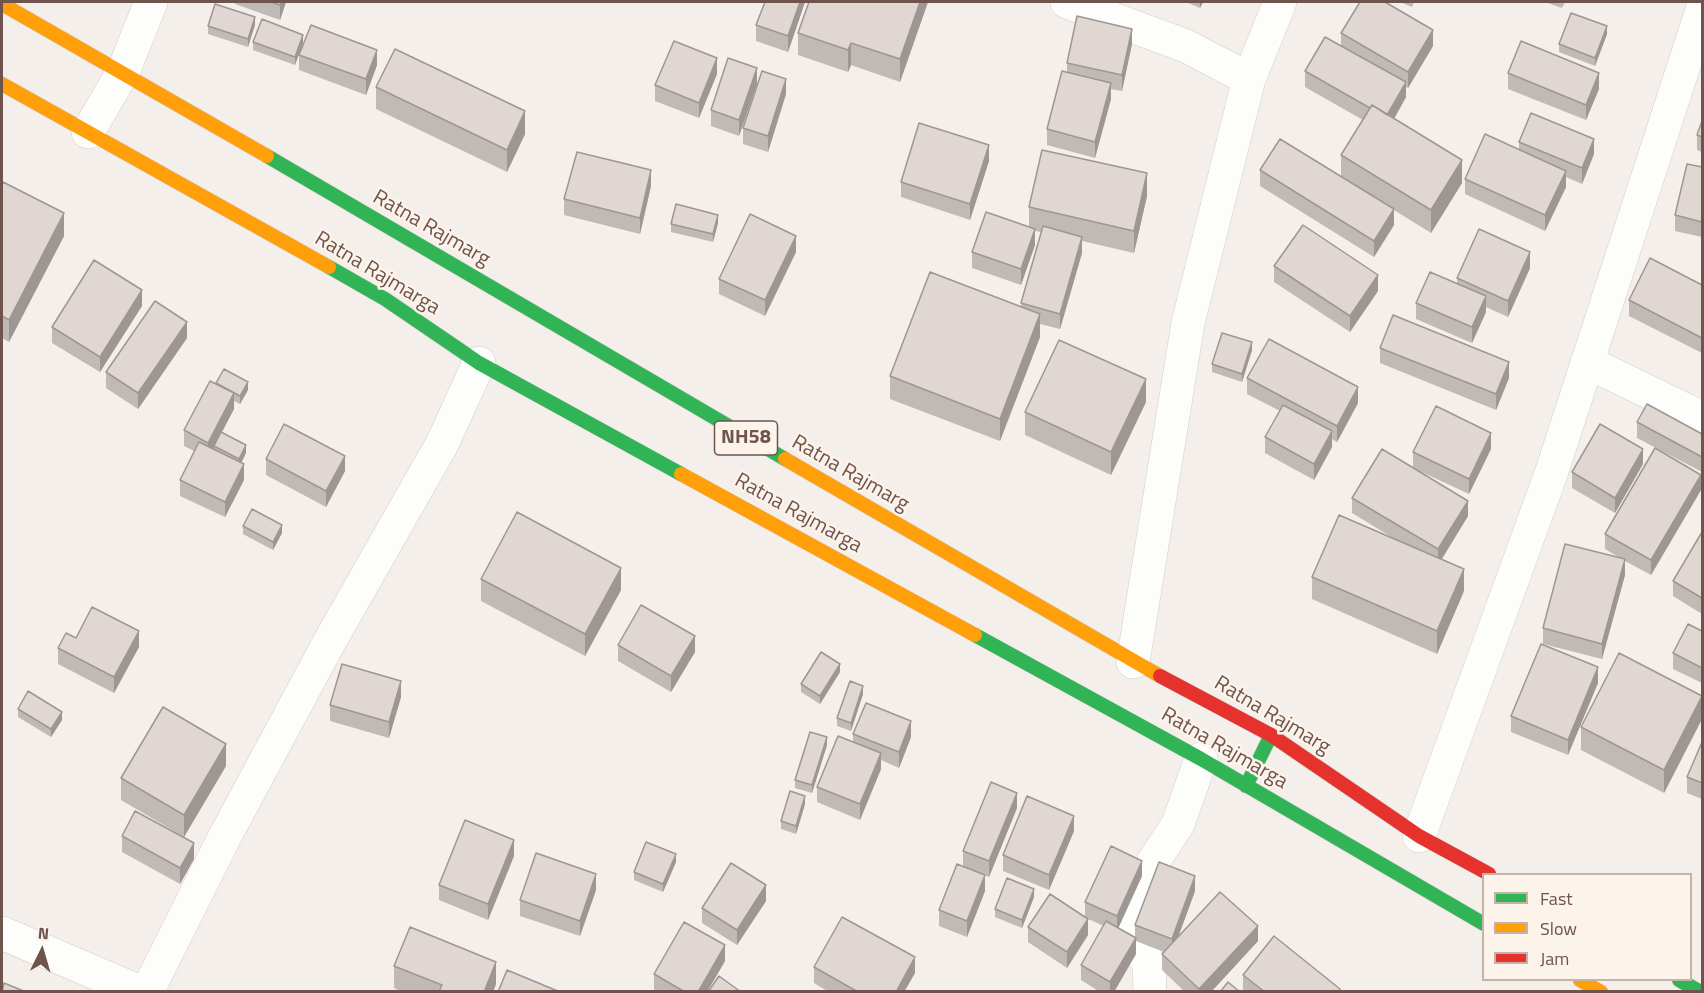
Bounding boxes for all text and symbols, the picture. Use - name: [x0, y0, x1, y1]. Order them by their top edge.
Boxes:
- street label: Ratna Rajmarg: [368, 185, 494, 273]
- street label: Ratna Rajmarga: [310, 227, 444, 321]
- road number: NH58: [714, 421, 777, 455]
- street label: Ratna Rajmarg: [787, 430, 913, 518]
- street label: Ratna Rajmarga: [730, 469, 866, 559]
- street label: Ratna Rajmarg: [1209, 671, 1335, 761]
- street label: Ratna Rajmarga: [1156, 703, 1292, 795]
- legend: [1482, 873, 1692, 981]
- text: Fast: [1540, 885, 1573, 912]
- text: Slow: [1540, 915, 1577, 942]
- north arrow: [12, 921, 72, 981]
- text: N: [37, 921, 50, 946]
- text: Jam: [1540, 945, 1569, 972]

